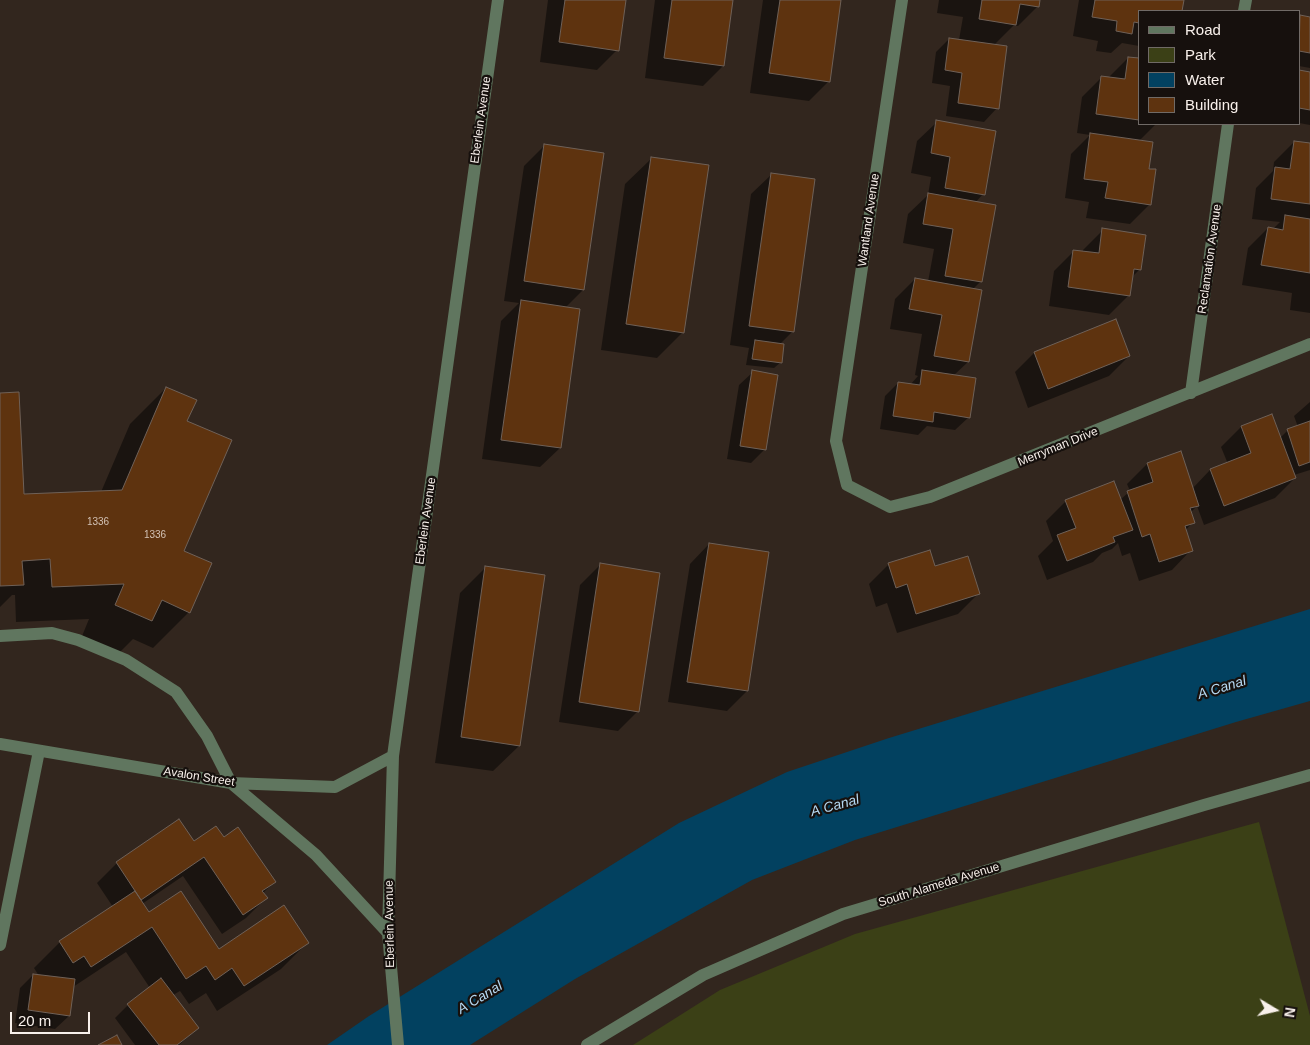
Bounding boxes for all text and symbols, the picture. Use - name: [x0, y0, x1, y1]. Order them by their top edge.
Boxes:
- legend: [1138, 10, 1300, 125]
- text: Road: [1185, 21, 1221, 38]
- text: Park: [1185, 46, 1216, 63]
- text: Water: [1185, 71, 1224, 88]
- street label: Eberlein Avenue: [468, 76, 494, 164]
- text: Building: [1185, 96, 1238, 113]
- street label: Wantland Avenue: [855, 172, 883, 268]
- street label: Reclamation Avenue: [1195, 203, 1225, 315]
- street label: Merryman Drive: [1016, 424, 1100, 470]
- street label: Eberlein Avenue: [413, 477, 439, 565]
- house number: 1336: [87, 516, 109, 528]
- house number: 1336: [144, 529, 166, 541]
- water label: A Canal: [1196, 673, 1248, 703]
- street label: Avalon Street: [162, 764, 236, 790]
- water label: A Canal: [809, 791, 861, 821]
- street label: South Alameda Avenue: [877, 860, 1001, 910]
- street label: Eberlein Avenue: [382, 880, 398, 968]
- water label: A Canal: [454, 978, 506, 1018]
- north arrow: [1250, 985, 1300, 1035]
- scale bar: [12, 1002, 92, 1034]
- text: N: [1281, 1006, 1299, 1019]
- text: 20 m: [18, 1012, 51, 1029]

